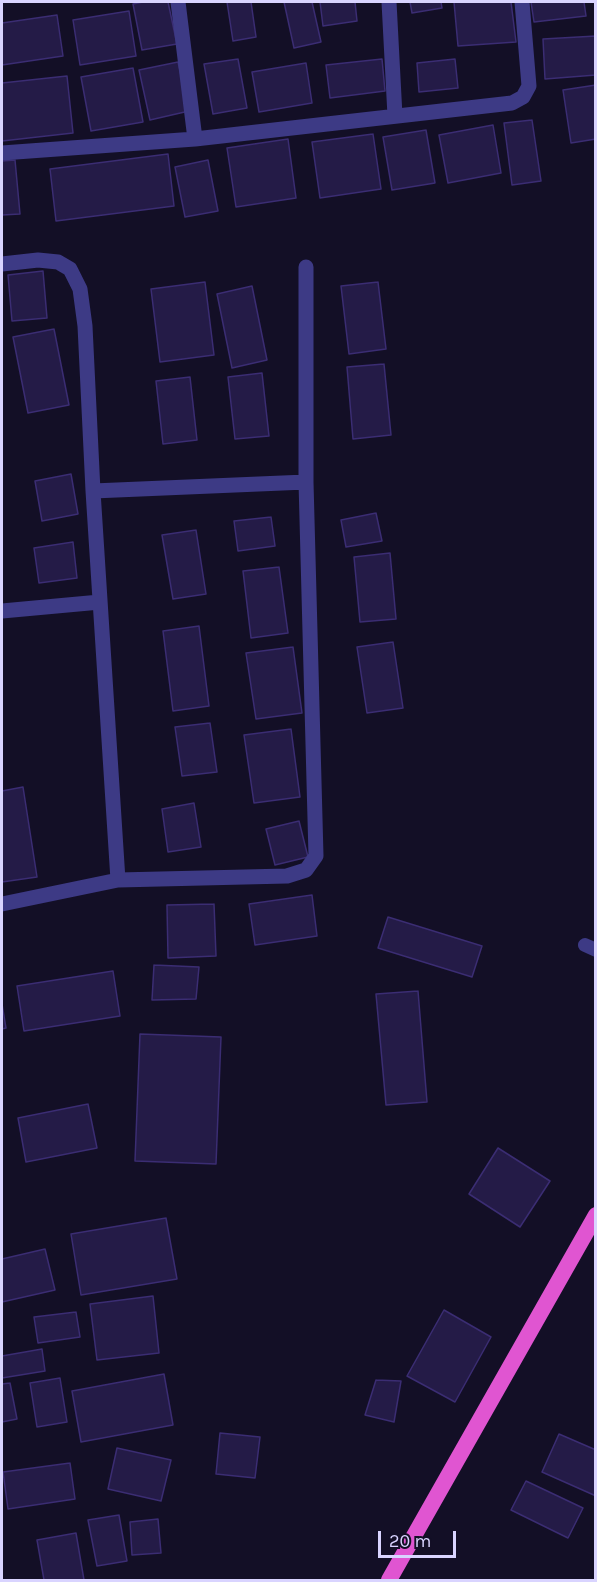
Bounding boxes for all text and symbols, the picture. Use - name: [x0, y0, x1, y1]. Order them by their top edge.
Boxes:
- scale bar: [381, 1519, 459, 1557]
- text: 20 m: [389, 1530, 431, 1552]

